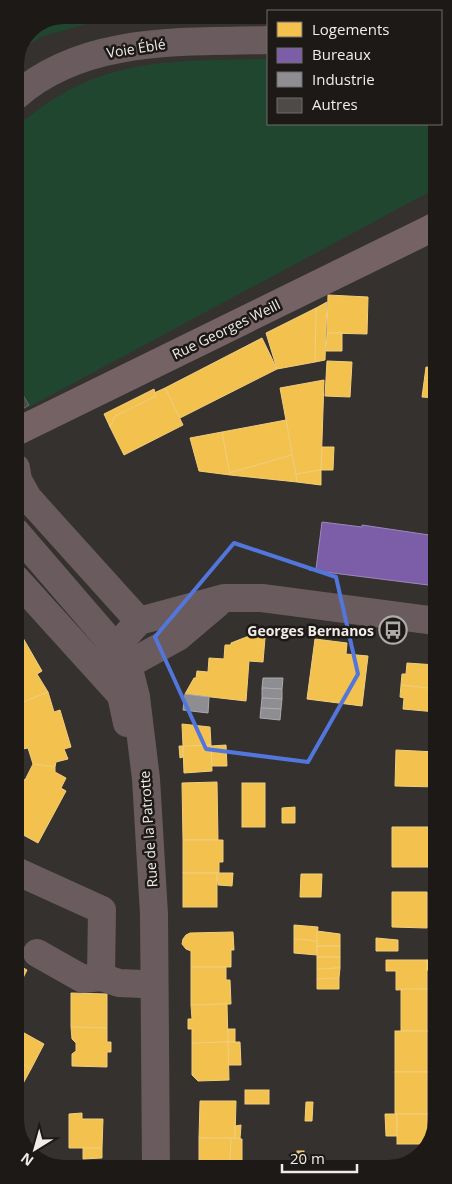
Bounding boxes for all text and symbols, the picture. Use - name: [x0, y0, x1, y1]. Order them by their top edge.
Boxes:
- legend: [267, 10, 442, 125]
- text: Logements: [312, 19, 389, 39]
- street label: Voie Éblé: [105, 34, 167, 62]
- text: Bureaux: [312, 44, 371, 64]
- text: Industrie: [312, 69, 375, 89]
- text: Autres: [312, 94, 358, 114]
- street label: Rue Georges Weill: [169, 295, 283, 363]
- bus stop icon: Georges Bernanos: [378, 615, 408, 645]
- place label: Georges Bernanos: [247, 621, 374, 640]
- street label: Rue de la Patrotte: [134, 770, 162, 888]
- north arrow: [10, 1124, 60, 1174]
- scale bar: [282, 1142, 357, 1174]
- text: 20 m: [290, 1148, 325, 1168]
- text: N: [17, 1149, 37, 1171]

